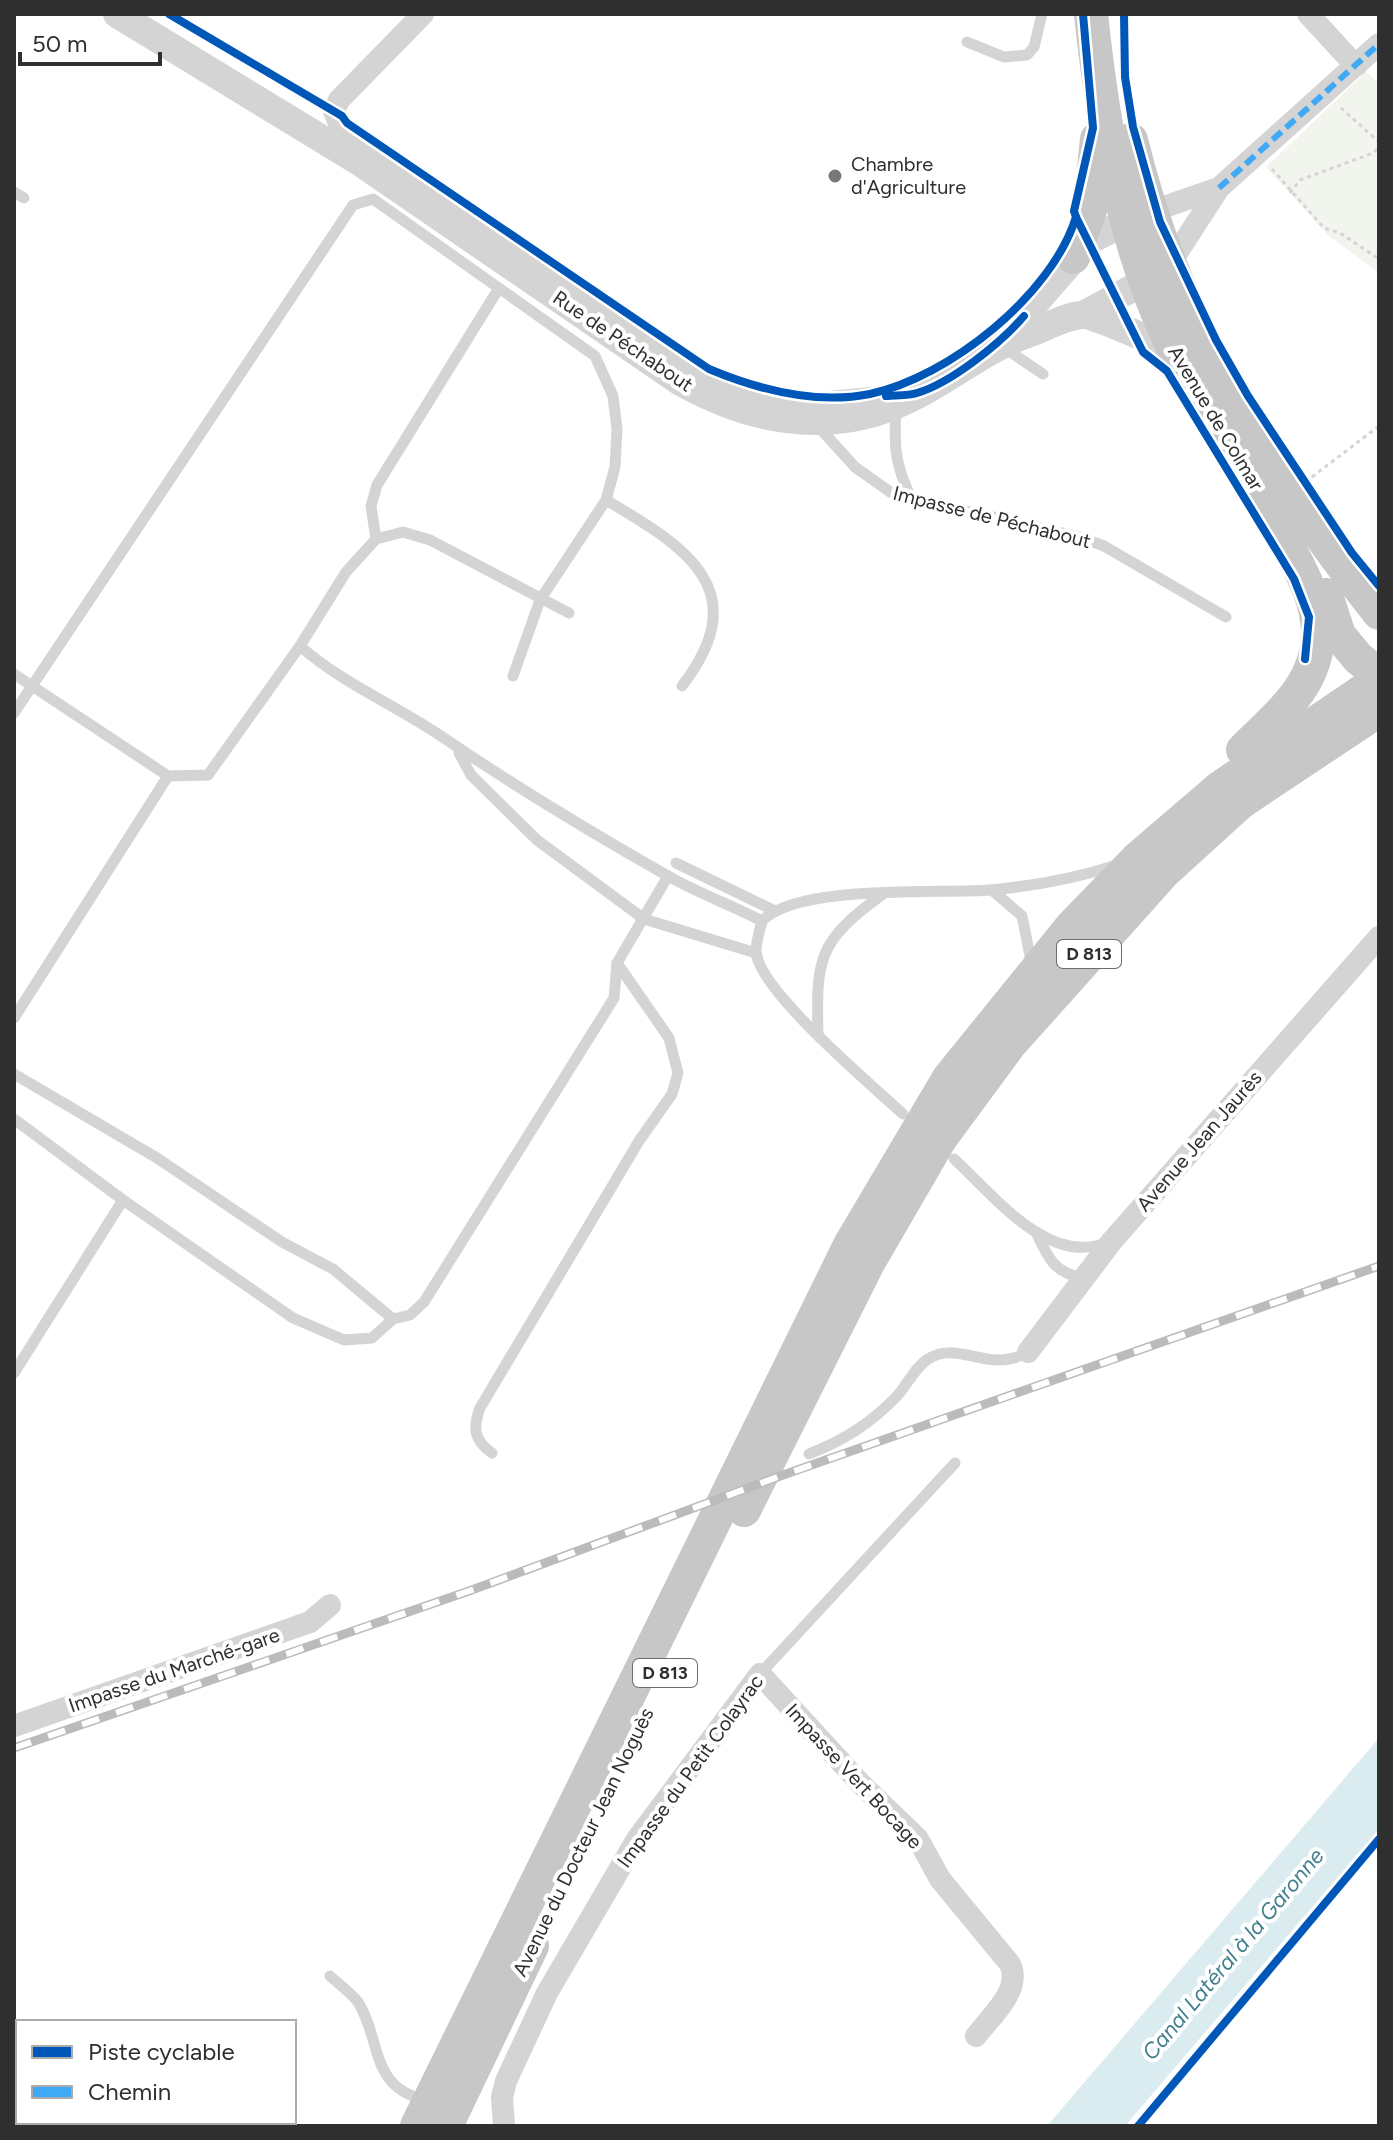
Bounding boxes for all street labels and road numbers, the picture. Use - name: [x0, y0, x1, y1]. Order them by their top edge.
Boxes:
- street label: Rue de Péchabout: [548, 285, 698, 397]
- street label: Avenue de Colmar: [1163, 341, 1269, 495]
- street label: Impasse de Péchabout: [891, 481, 1093, 553]
- road number: D 813: [1057, 940, 1121, 968]
- street label: Avenue Jean Jaurès: [1131, 1066, 1267, 1216]
- street label: Impasse du Marché-gare: [65, 1623, 283, 1717]
- road number: D 813: [633, 1659, 697, 1687]
- street label: Impasse du Petit Colayrac: [612, 1670, 768, 1872]
- street label: Impasse Vert Bocage: [781, 1698, 928, 1854]
- street label: Avenue du Docteur Jean Noguès: [507, 1704, 659, 1980]

